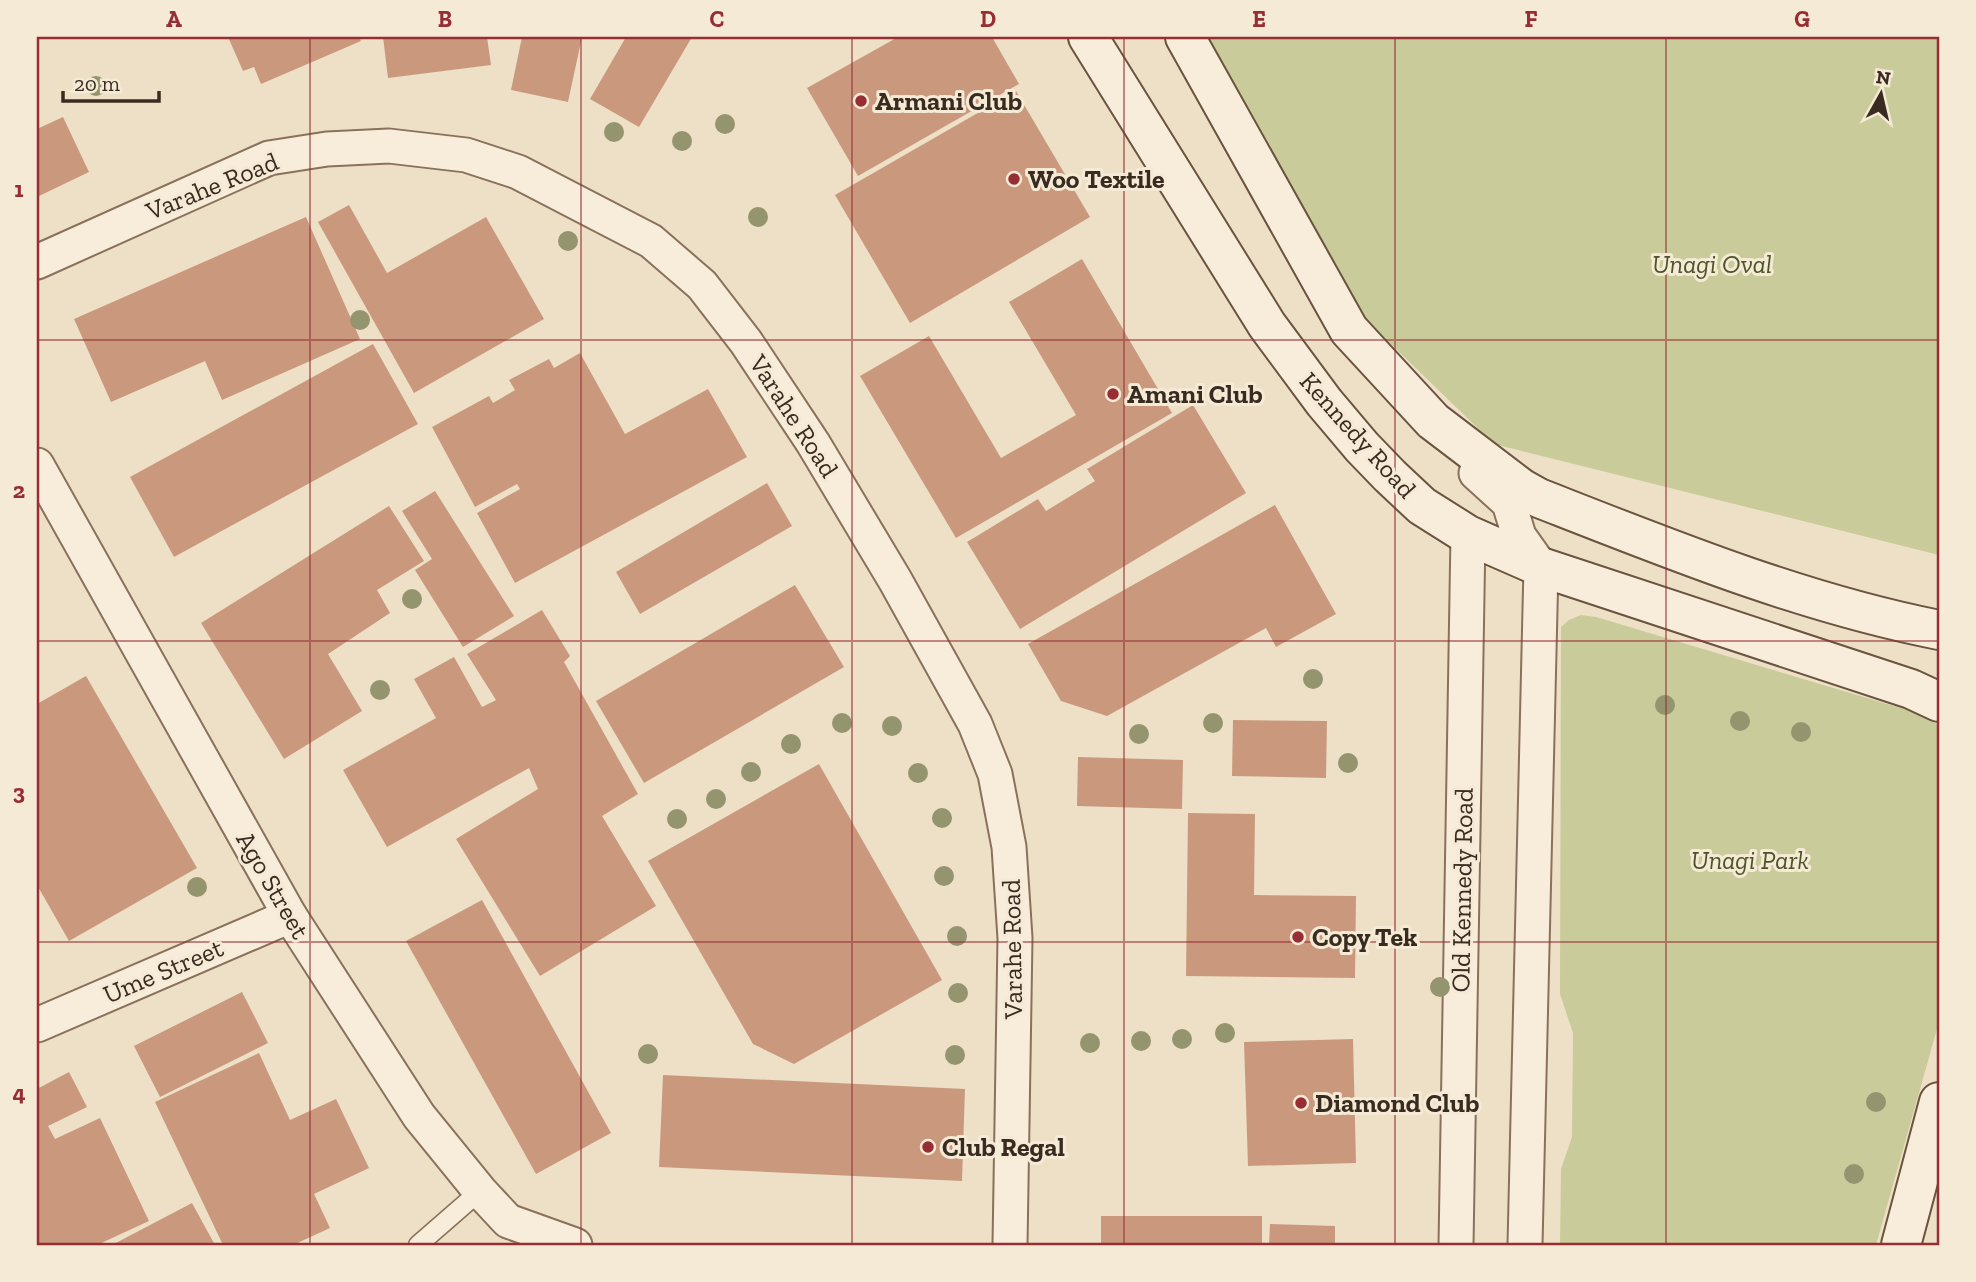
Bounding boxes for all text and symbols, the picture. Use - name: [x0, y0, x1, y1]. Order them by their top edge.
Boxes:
- text: A: [166, 5, 182, 33]
- text: B: [438, 5, 452, 33]
- text: C: [710, 5, 724, 33]
- text: D: [980, 5, 996, 33]
- text: E: [1252, 5, 1266, 33]
- text: F: [1524, 5, 1538, 33]
- text: G: [1794, 5, 1810, 33]
- scale bar: [63, 60, 159, 104]
- north arrow: [1846, 60, 1916, 130]
- text: N: [1875, 65, 1892, 90]
- text: 20 m: [74, 71, 120, 96]
- place label: Armani Club: [875, 85, 1022, 117]
- marker: Armani Club: [853, 93, 869, 109]
- street label: Varahe Road: [140, 145, 283, 227]
- place label: Woo Textile: [1028, 163, 1165, 195]
- marker: Woo Textile: [1006, 171, 1022, 187]
- text: 1: [14, 175, 24, 203]
- park label: Unagi Oval: [1652, 248, 1772, 280]
- street label: Varahe Road: [742, 348, 846, 483]
- street label: Kennedy Road: [1293, 365, 1423, 505]
- place label: Amani Club: [1127, 378, 1263, 410]
- marker: Amani Club: [1105, 386, 1121, 402]
- text: 2: [13, 476, 25, 504]
- text: 3: [13, 778, 25, 806]
- street label: Old Kennedy Road: [1444, 787, 1480, 993]
- street label: Ago Street: [230, 826, 317, 945]
- park label: Unagi Park: [1691, 844, 1809, 876]
- street label: Varahe Road: [995, 879, 1029, 1020]
- place label: Copy Tek: [1312, 921, 1418, 953]
- marker: Copy Tek: [1290, 929, 1306, 945]
- street label: Ume Street: [98, 931, 228, 1011]
- text: 4: [12, 1079, 26, 1107]
- place label: Diamond Club: [1315, 1087, 1479, 1119]
- marker: Diamond Club: [1293, 1095, 1309, 1111]
- place label: Club Regal: [942, 1131, 1065, 1163]
- marker: Club Regal: [920, 1139, 936, 1155]

